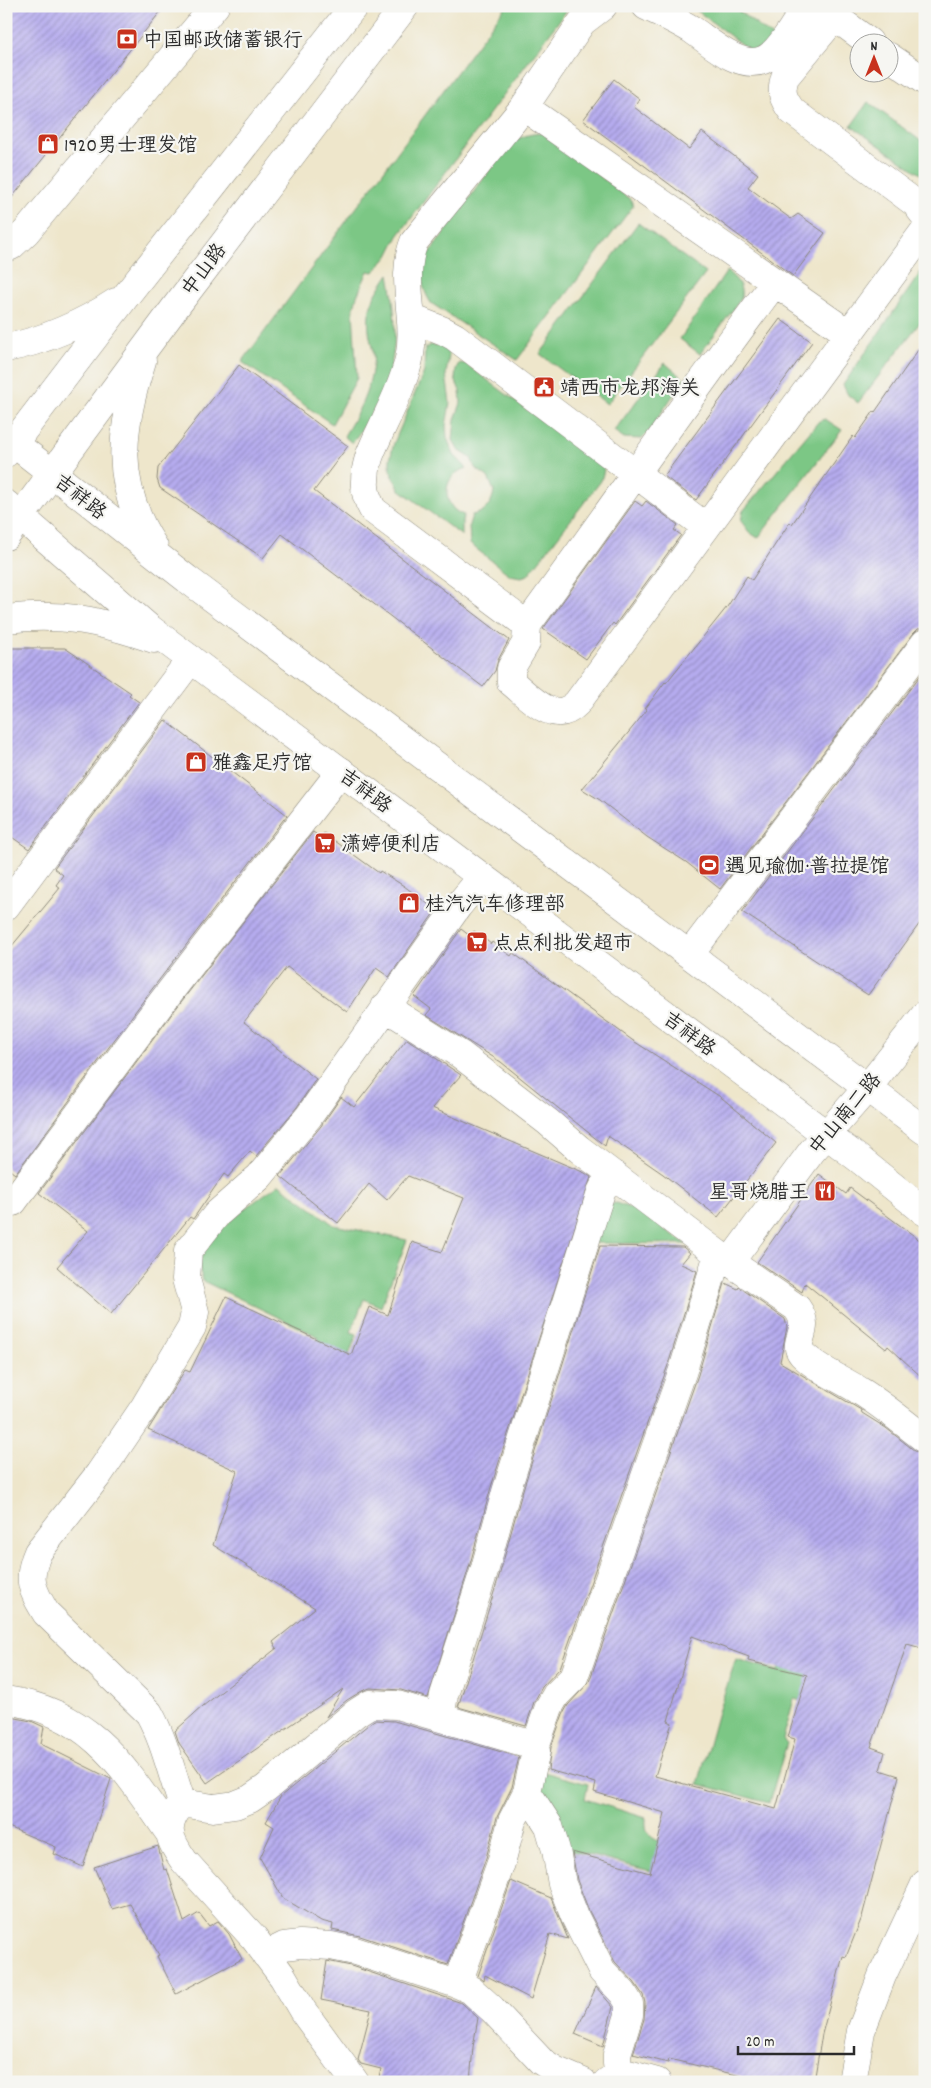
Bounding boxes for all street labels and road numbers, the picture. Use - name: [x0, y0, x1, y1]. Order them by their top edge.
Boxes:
- street label: 中山路: [176, 238, 235, 303]
- street label: 吉祥路: [47, 469, 112, 528]
- street label: 吉祥路: [332, 763, 397, 822]
- street label: 吉祥路: [656, 1006, 721, 1065]
- street label: 中山南二路: [803, 1067, 890, 1162]

